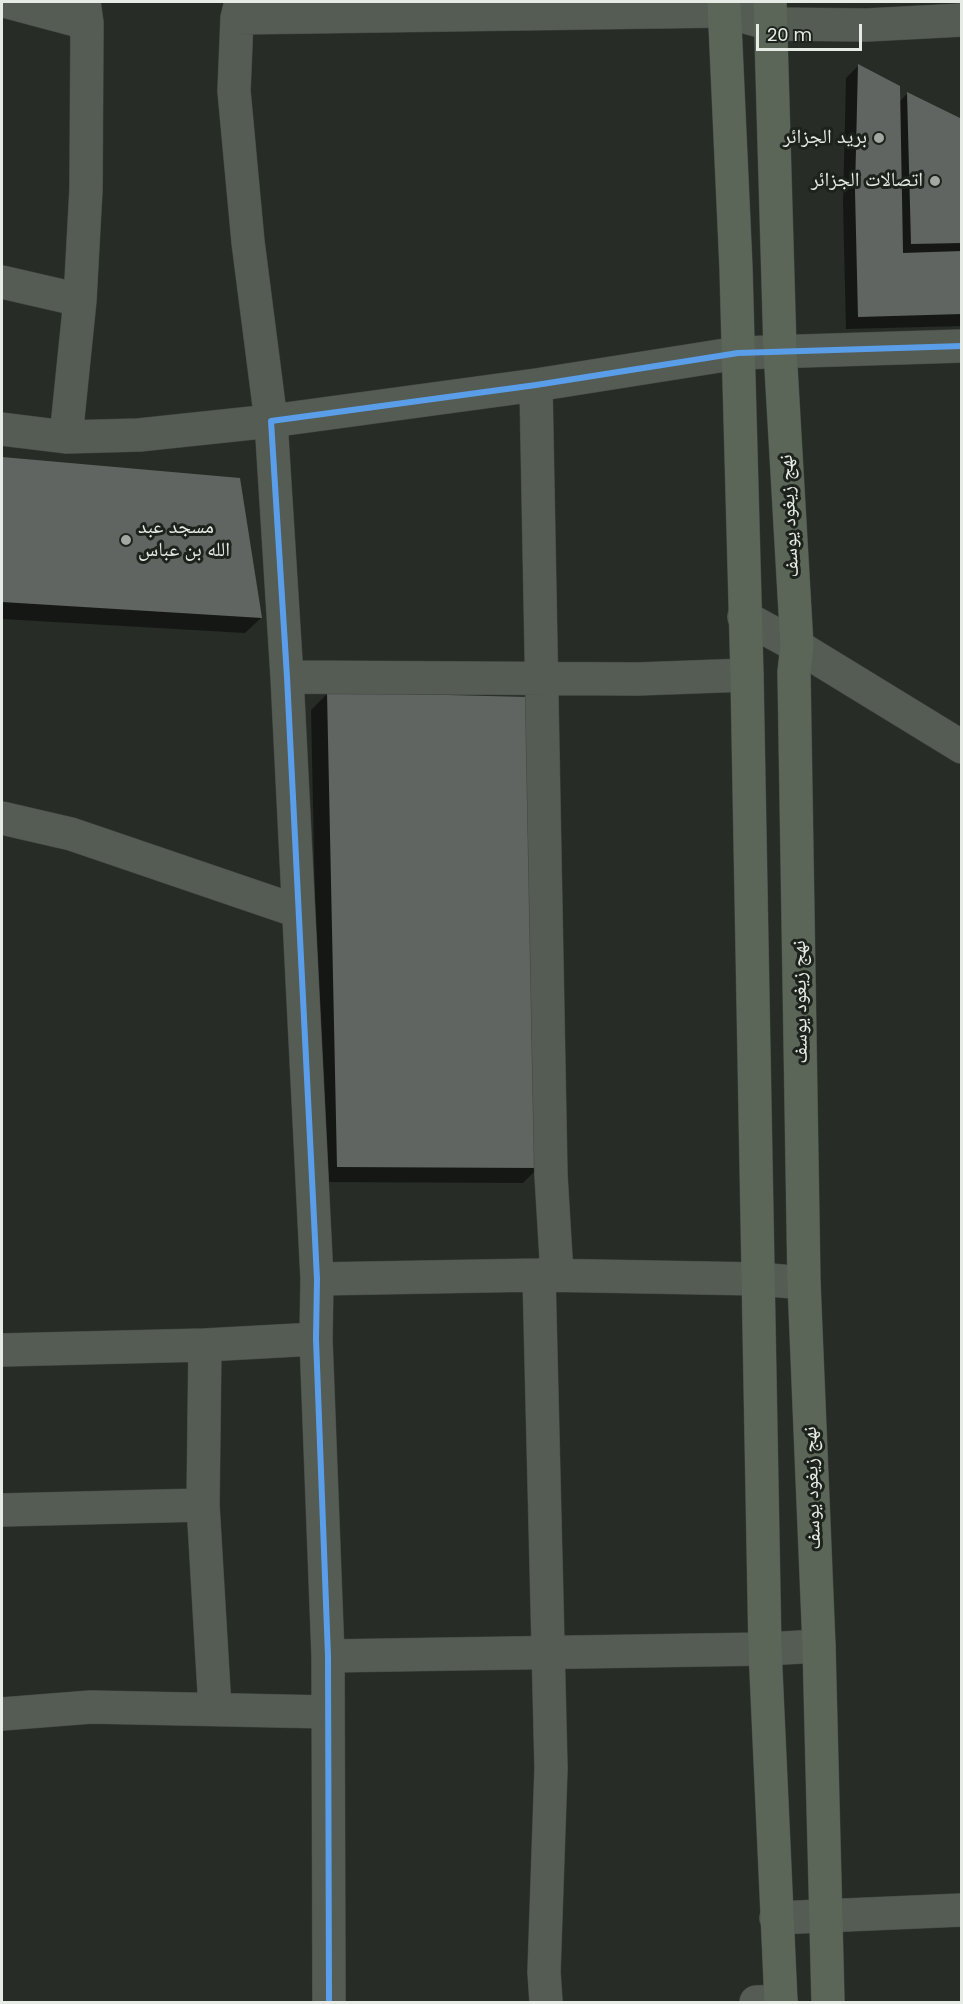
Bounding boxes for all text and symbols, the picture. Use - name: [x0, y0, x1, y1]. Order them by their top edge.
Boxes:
- scale bar: [759, 12, 866, 50]
- text: 20 m: [767, 22, 812, 47]
- place label: بريد الجزائر: [783, 126, 867, 150]
- marker: بريد الجزائر: [872, 131, 886, 145]
- place label: اتصالات الجزائر: [811, 169, 923, 193]
- marker: اتصالات الجزائر: [928, 174, 942, 188]
- street label: نهج زيغود يوسف: [775, 454, 805, 578]
- place label: مسجد عبد الله بن عباس: [138, 516, 230, 563]
- marker: مسجد عبد الله بن عباس: [119, 533, 133, 547]
- street label: نهج زيغود يوسف: [788, 940, 814, 1064]
- street label: نهج زيغود يوسف: [799, 1426, 827, 1550]

